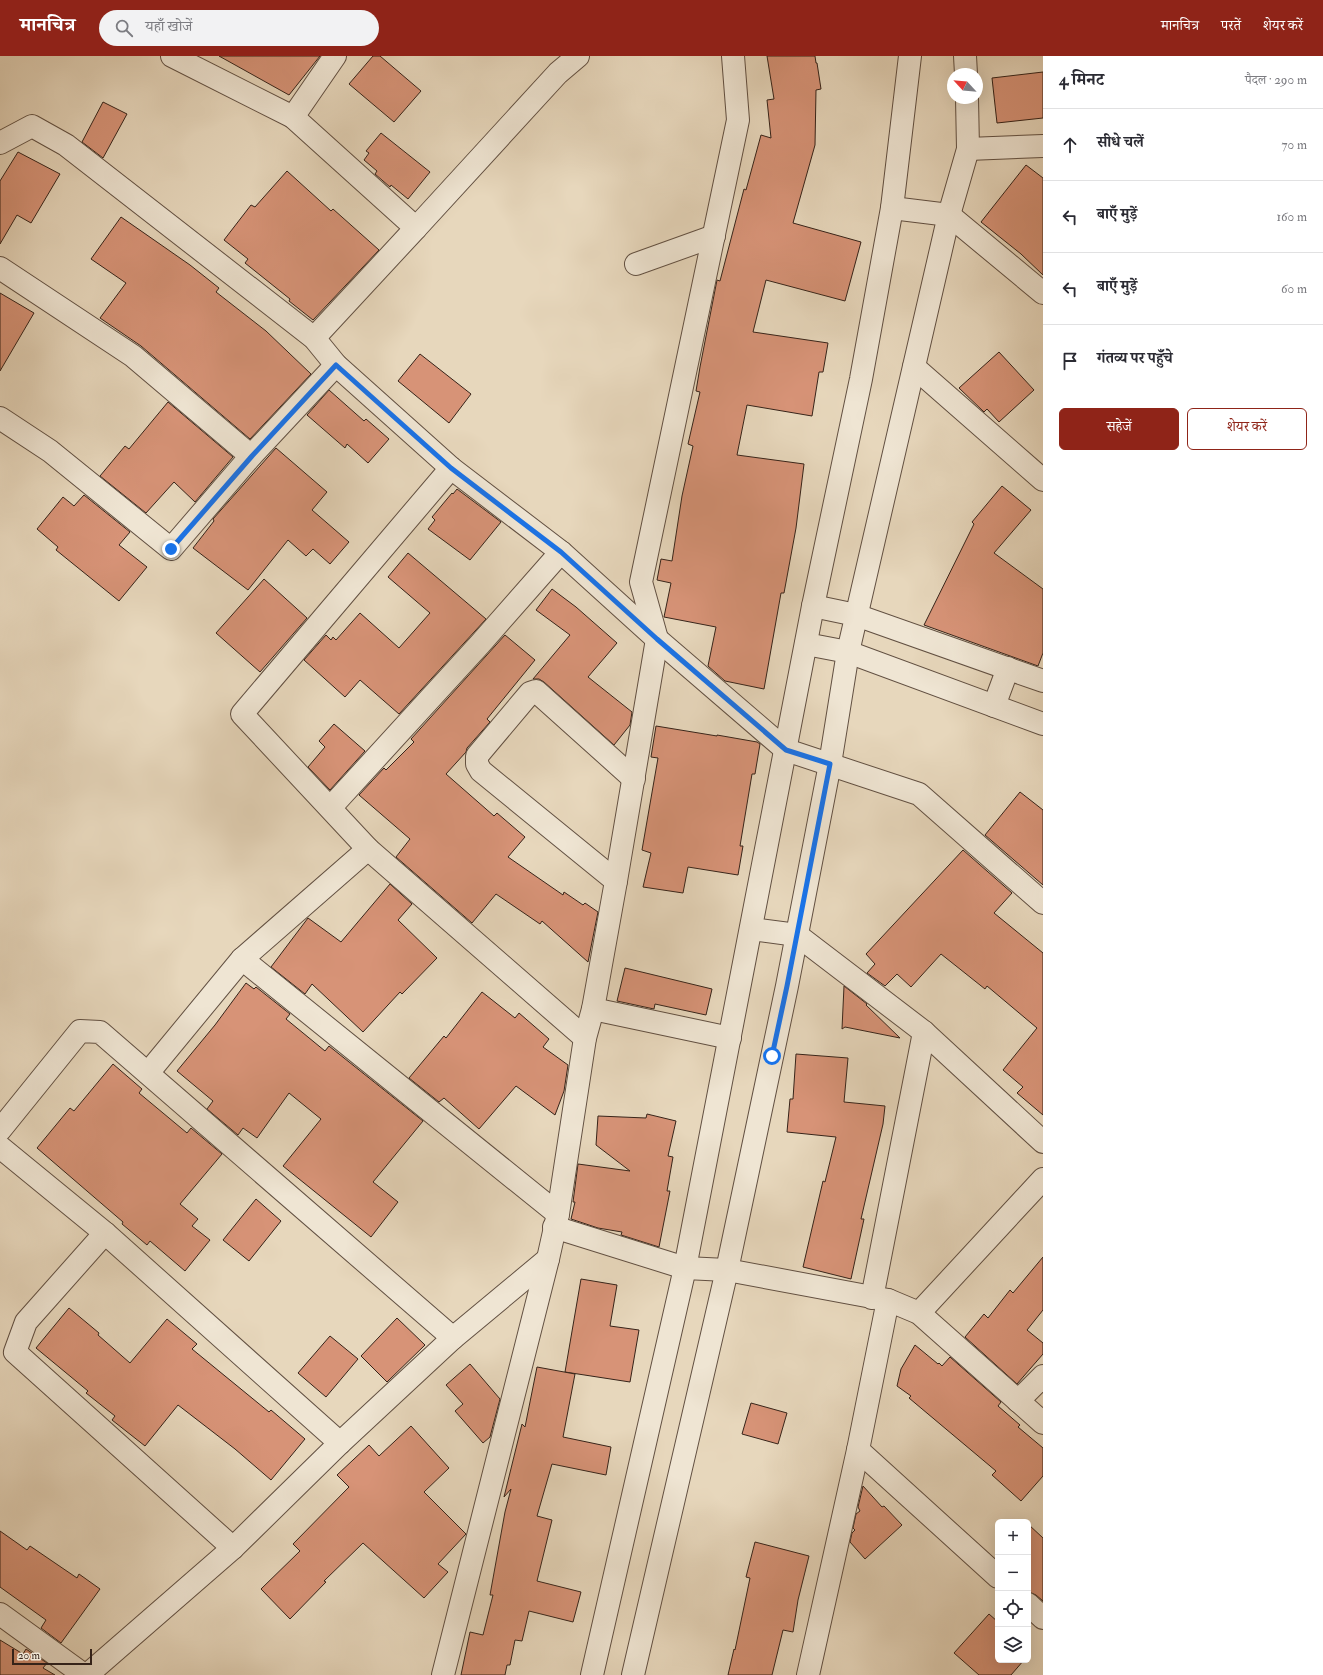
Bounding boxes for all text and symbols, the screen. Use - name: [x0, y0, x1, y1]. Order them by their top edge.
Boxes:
- search box: [99, 10, 379, 46]
- text: मानचित्र: [20, 13, 75, 37]
- icon: search: [113, 17, 135, 39]
- text: यहाँ खोजें: [145, 17, 192, 36]
- text: मानचित्र: [1161, 17, 1199, 34]
- text: परतें: [1221, 17, 1241, 34]
- text: शेयर करें: [1263, 17, 1303, 34]
- north arrow: [947, 68, 983, 104]
- text: 4 मिनट: [1059, 69, 1104, 90]
- text: पैदल · 290 m: [1245, 72, 1307, 88]
- text: सीधे चलें: [1097, 133, 1144, 152]
- icon: ahead: [1059, 134, 1081, 156]
- text: 70 m: [1282, 137, 1307, 153]
- text: बाएँ मुड़ें: [1097, 205, 1137, 224]
- icon: left: [1059, 206, 1081, 228]
- text: 160 m: [1276, 209, 1307, 225]
- text: बाएँ मुड़ें: [1097, 277, 1137, 296]
- icon: left: [1059, 278, 1081, 300]
- text: 60 m: [1281, 281, 1307, 297]
- text: गंतव्य पर पहुँचे: [1097, 349, 1173, 368]
- icon: arrive: [1059, 350, 1081, 372]
- button: सहेजें: [1059, 408, 1179, 450]
- button: शेयर करें: [1187, 408, 1307, 450]
- route end: [162, 540, 180, 558]
- route start: [763, 1047, 781, 1065]
- map controls: [995, 1519, 1031, 1663]
- button: +: [995, 1519, 1031, 1555]
- button: −: [995, 1555, 1031, 1591]
- button: locate: [995, 1591, 1031, 1627]
- button: layers: [995, 1627, 1031, 1663]
- scale bar: [12, 1647, 92, 1666]
- text: 20 m: [18, 1649, 40, 1662]

